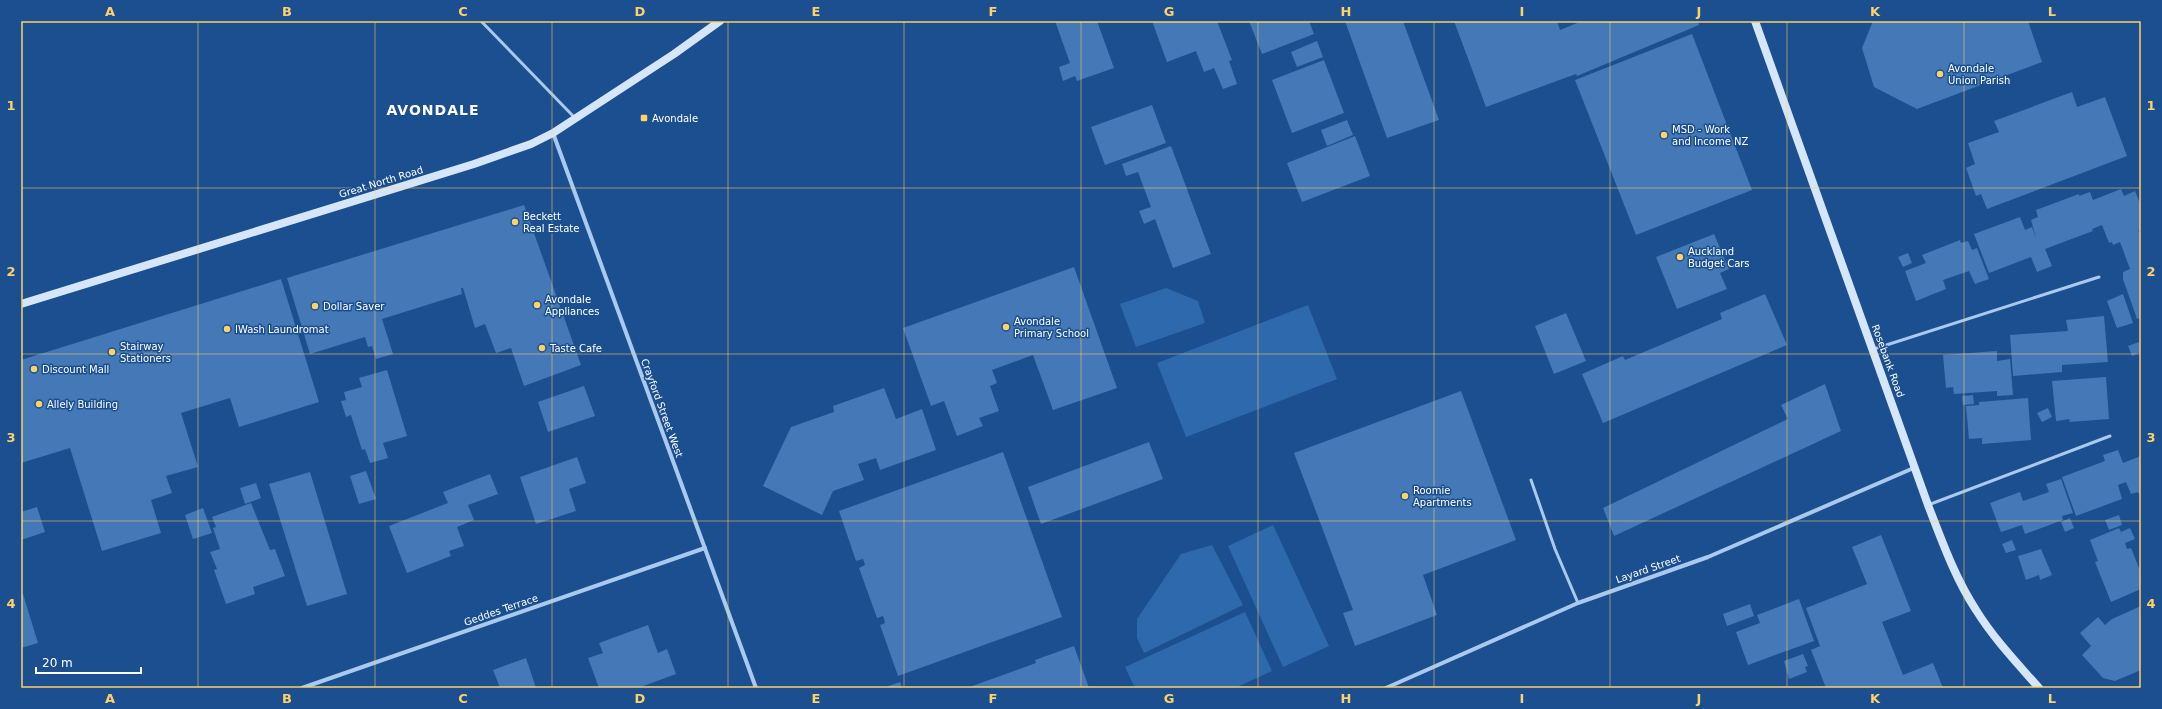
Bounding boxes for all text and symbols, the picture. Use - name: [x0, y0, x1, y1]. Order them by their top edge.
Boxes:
- text: A: [105, 4, 115, 19]
- text: B: [282, 4, 292, 19]
- text: C: [458, 4, 468, 19]
- text: D: [635, 4, 646, 19]
- text: E: [812, 4, 820, 19]
- text: F: [989, 4, 997, 19]
- text: G: [1164, 4, 1174, 19]
- text: H: [1341, 4, 1351, 19]
- text: I: [1520, 4, 1524, 19]
- text: J: [1696, 4, 1701, 19]
- text: K: [1870, 4, 1881, 19]
- text: L: [2048, 4, 2056, 19]
- place label: Avondale Union Parish: [1948, 63, 2010, 86]
- marker: Avondale Union Parish: [1935, 69, 1945, 79]
- text: 1: [6, 98, 16, 113]
- text: 1: [2146, 98, 2156, 113]
- district label: AVONDALE: [386, 102, 480, 118]
- marker: Avondale: [639, 113, 649, 123]
- place label: Avondale: [652, 113, 698, 124]
- place label: MSD - Work and Income NZ: [1672, 124, 1748, 147]
- marker: MSD - Work and Income NZ: [1659, 130, 1669, 140]
- street label: Great North Road: [338, 164, 424, 200]
- place label: Beckett Real Estate: [523, 211, 579, 234]
- marker: Beckett Real Estate: [510, 217, 520, 227]
- place label: Auckland Budget Cars: [1688, 246, 1750, 269]
- marker: Auckland Budget Cars: [1675, 252, 1685, 262]
- text: 2: [6, 264, 16, 279]
- text: 2: [2146, 264, 2156, 279]
- place label: Avondale Appliances: [545, 294, 599, 317]
- marker: Avondale Appliances: [532, 300, 542, 310]
- marker: Dollar Saver: [310, 301, 320, 311]
- place label: Dollar Saver: [323, 301, 385, 312]
- place label: Avondale Primary School: [1014, 316, 1089, 339]
- marker: Avondale Primary School: [1001, 322, 1011, 332]
- street label: Rosebank Road: [1870, 323, 1906, 399]
- marker: IWash Laundromat: [222, 324, 232, 334]
- place label: IWash Laundromat: [235, 324, 329, 335]
- place label: Stairway Stationers: [120, 341, 171, 364]
- marker: Taste Cafe: [537, 343, 547, 353]
- place label: Taste Cafe: [549, 343, 602, 354]
- marker: Stairway Stationers: [107, 347, 117, 357]
- street label: Crayford Street West: [639, 357, 685, 459]
- marker: Discount Mall: [29, 364, 39, 374]
- place label: Discount Mall: [42, 364, 109, 375]
- marker: Allely Building: [34, 399, 44, 409]
- place label: Allely Building: [47, 399, 118, 410]
- text: 3: [6, 430, 16, 445]
- text: 3: [2146, 430, 2156, 445]
- place label: Roomie Apartments: [1413, 485, 1472, 508]
- marker: Roomie Apartments: [1400, 491, 1410, 501]
- street label: Layard Street: [1614, 553, 1682, 585]
- street label: Geddes Terrace: [463, 592, 539, 628]
- text: 4: [6, 596, 16, 611]
- text: 4: [2146, 596, 2156, 611]
- scale bar: [36, 649, 141, 675]
- text: 20 m: [42, 656, 73, 670]
- text: A: [105, 691, 115, 706]
- text: B: [282, 691, 292, 706]
- text: C: [458, 691, 468, 706]
- text: D: [635, 691, 646, 706]
- text: E: [812, 691, 820, 706]
- text: F: [989, 691, 997, 706]
- text: G: [1164, 691, 1174, 706]
- text: H: [1341, 691, 1351, 706]
- text: I: [1520, 691, 1524, 706]
- text: J: [1696, 691, 1701, 706]
- text: K: [1870, 691, 1881, 706]
- text: L: [2048, 691, 2056, 706]

